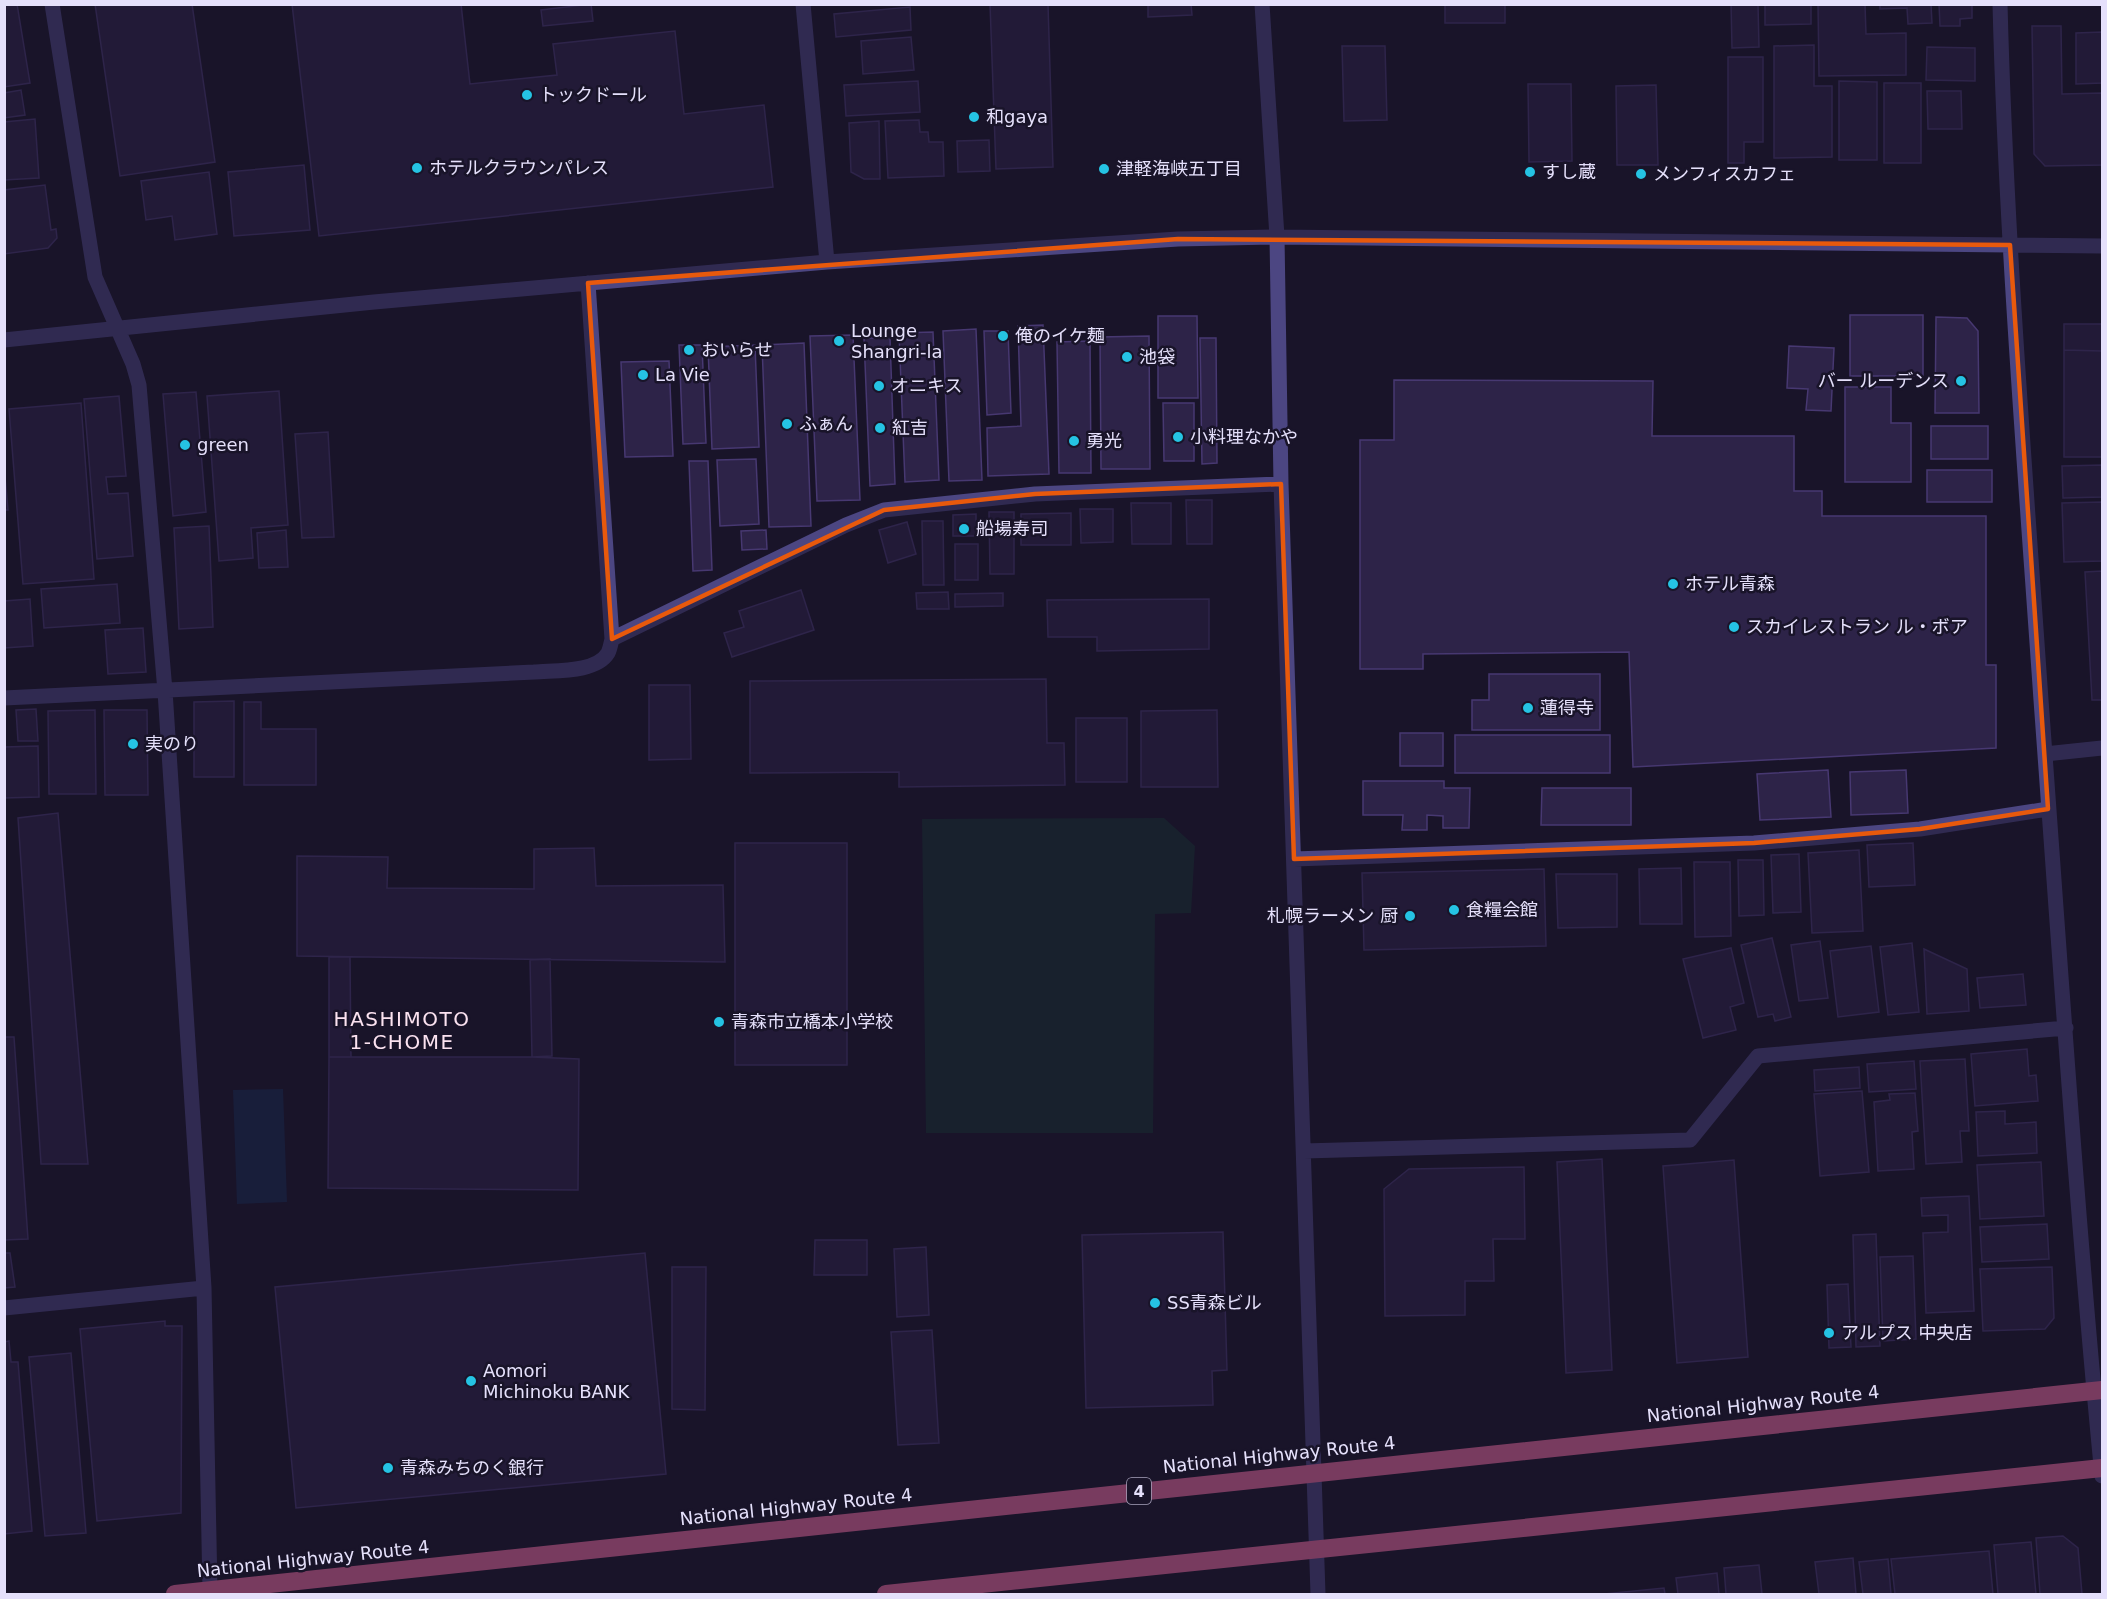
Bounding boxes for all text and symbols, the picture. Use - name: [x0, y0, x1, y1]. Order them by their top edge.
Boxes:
- place label: トックドール: [539, 84, 647, 105]
- marker: トックドール: [520, 88, 534, 102]
- place label: 和gaya: [986, 106, 1048, 127]
- marker: 和gaya: [967, 110, 981, 124]
- place label: ホテルクラウンパレス: [429, 157, 609, 178]
- place label: 津軽海峡五丁目: [1116, 158, 1242, 179]
- marker: ホテルクラウンパレス: [410, 161, 424, 175]
- place label: すし蔵: [1542, 161, 1596, 182]
- marker: 津軽海峡五丁目: [1097, 162, 1111, 176]
- place label: メンフィスカフェ: [1653, 163, 1796, 184]
- marker: すし蔵: [1523, 165, 1537, 179]
- marker: メンフィスカフェ: [1634, 167, 1648, 181]
- place label: Lounge Shangri-la: [851, 320, 943, 362]
- place label: 俺のイケ麺: [1015, 325, 1105, 346]
- marker: 俺のイケ麺: [996, 329, 1010, 343]
- marker: Lounge Shangri-la: [832, 334, 846, 348]
- place label: おいらせ: [701, 339, 773, 360]
- marker: おいらせ: [682, 343, 696, 357]
- place label: 池袋: [1139, 346, 1175, 367]
- marker: 池袋: [1120, 350, 1134, 364]
- place label: La Vie: [655, 364, 710, 385]
- marker: La Vie: [636, 368, 650, 382]
- place label: バー ルーデンス: [1818, 370, 1949, 391]
- marker: バー ルーデンス: [1954, 374, 1968, 388]
- place label: オニキス: [891, 375, 962, 396]
- marker: オニキス: [872, 379, 886, 393]
- place label: ふぁん: [799, 413, 853, 434]
- marker: ふぁん: [780, 417, 794, 431]
- place label: 紅吉: [892, 417, 928, 438]
- marker: 紅吉: [873, 421, 887, 435]
- place label: 小料理なかや: [1190, 426, 1298, 447]
- place label: 勇光: [1086, 430, 1122, 451]
- marker: 小料理なかや: [1171, 430, 1185, 444]
- place label: green: [197, 434, 249, 455]
- marker: 勇光: [1067, 434, 1081, 448]
- marker: green: [178, 438, 192, 452]
- place label: 船場寿司: [976, 518, 1048, 539]
- marker: 船場寿司: [957, 522, 971, 536]
- place label: ホテル青森: [1685, 573, 1775, 594]
- marker: ホテル青森: [1666, 577, 1680, 591]
- place label: スカイレストラン ル・ボア: [1746, 616, 1968, 637]
- marker: スカイレストラン ル・ボア: [1727, 620, 1741, 634]
- place label: 蓮得寺: [1540, 697, 1594, 718]
- marker: 蓮得寺: [1521, 701, 1535, 715]
- place label: 実のり: [145, 733, 199, 754]
- marker: 実のり: [126, 737, 140, 751]
- place label: 食糧会館: [1466, 899, 1538, 920]
- marker: 食糧会館: [1447, 903, 1461, 917]
- place label: 札幌ラーメン 厨: [1267, 905, 1398, 926]
- marker: 札幌ラーメン 厨: [1403, 909, 1417, 923]
- district label: HASHIMOTO 1-CHOME: [334, 1007, 470, 1054]
- place label: 青森市立橋本小学校: [731, 1011, 893, 1032]
- marker: 青森市立橋本小学校: [712, 1015, 726, 1029]
- place label: SS青森ビル: [1167, 1292, 1262, 1313]
- marker: SS青森ビル: [1148, 1296, 1162, 1310]
- place label: アルプス 中央店: [1841, 1322, 1973, 1343]
- marker: アルプス 中央店: [1822, 1326, 1836, 1340]
- place label: Aomori Michinoku BANK: [483, 1360, 630, 1402]
- marker: Aomori Michinoku BANK: [464, 1374, 478, 1388]
- street label: National Highway Route 4: [1646, 1381, 1880, 1426]
- street label: National Highway Route 4: [1162, 1432, 1396, 1477]
- place label: 青森みちのく銀行: [400, 1457, 544, 1478]
- marker: 青森みちのく銀行: [381, 1461, 395, 1475]
- road number: 4: [1127, 1478, 1151, 1504]
- street label: National Highway Route 4: [679, 1484, 913, 1529]
- street label: National Highway Route 4: [196, 1536, 430, 1581]

